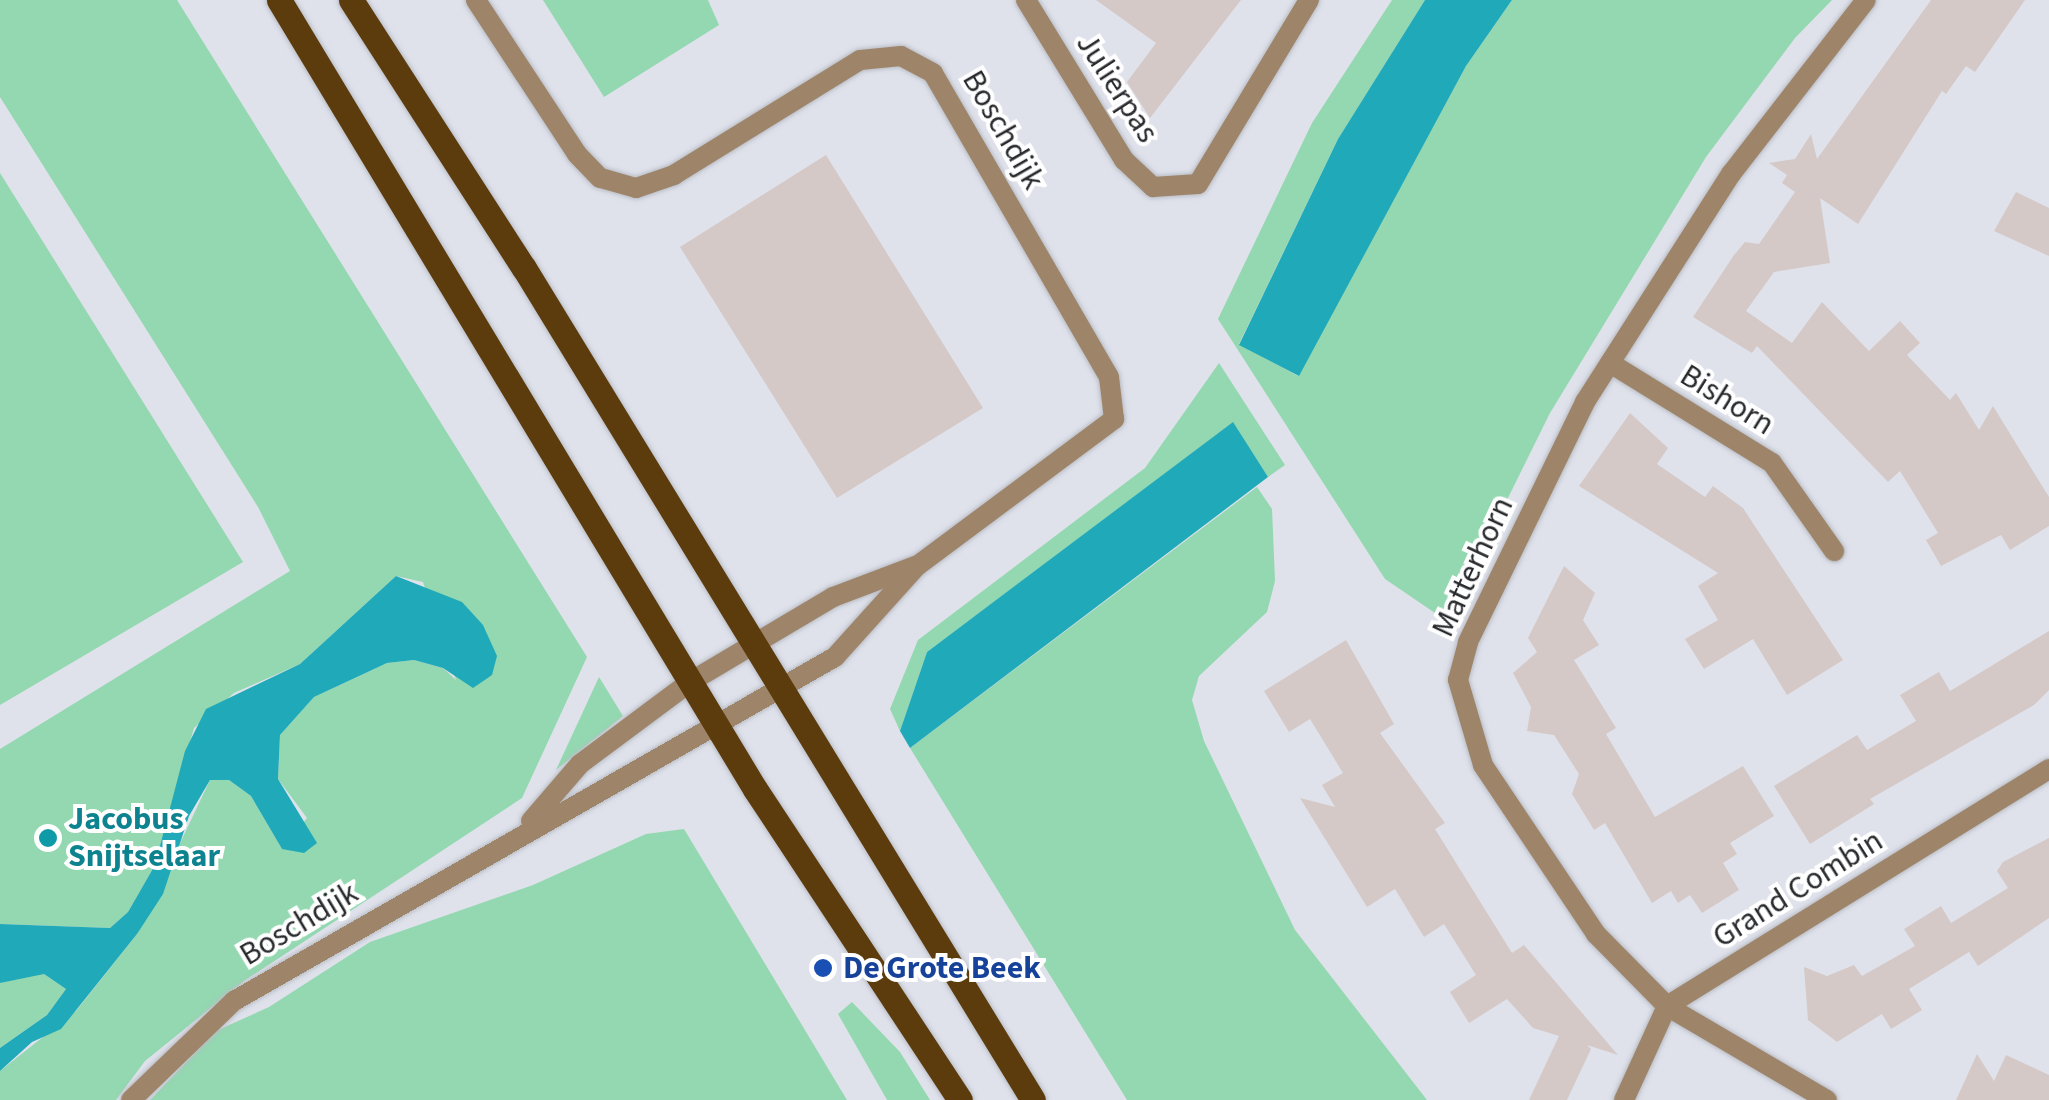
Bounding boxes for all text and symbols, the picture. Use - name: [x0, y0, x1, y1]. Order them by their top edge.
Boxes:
- street label: Julierpas: [1068, 26, 1166, 150]
- street label: Boschdijk: [954, 64, 1052, 196]
- street label: Bishorn: [1673, 356, 1781, 444]
- street label: Matterhorn: [1424, 491, 1522, 643]
- place label: Jacobus Snijtselaar: [68, 801, 220, 876]
- street label: Grand Combin: [1706, 822, 1890, 956]
- marker: Jacobus Snijtselaar: [37, 827, 59, 849]
- street label: Boschdijk: [233, 874, 365, 974]
- place label: De Grote Beek: [843, 949, 1041, 987]
- marker: De Grote Beek: [812, 957, 834, 979]

